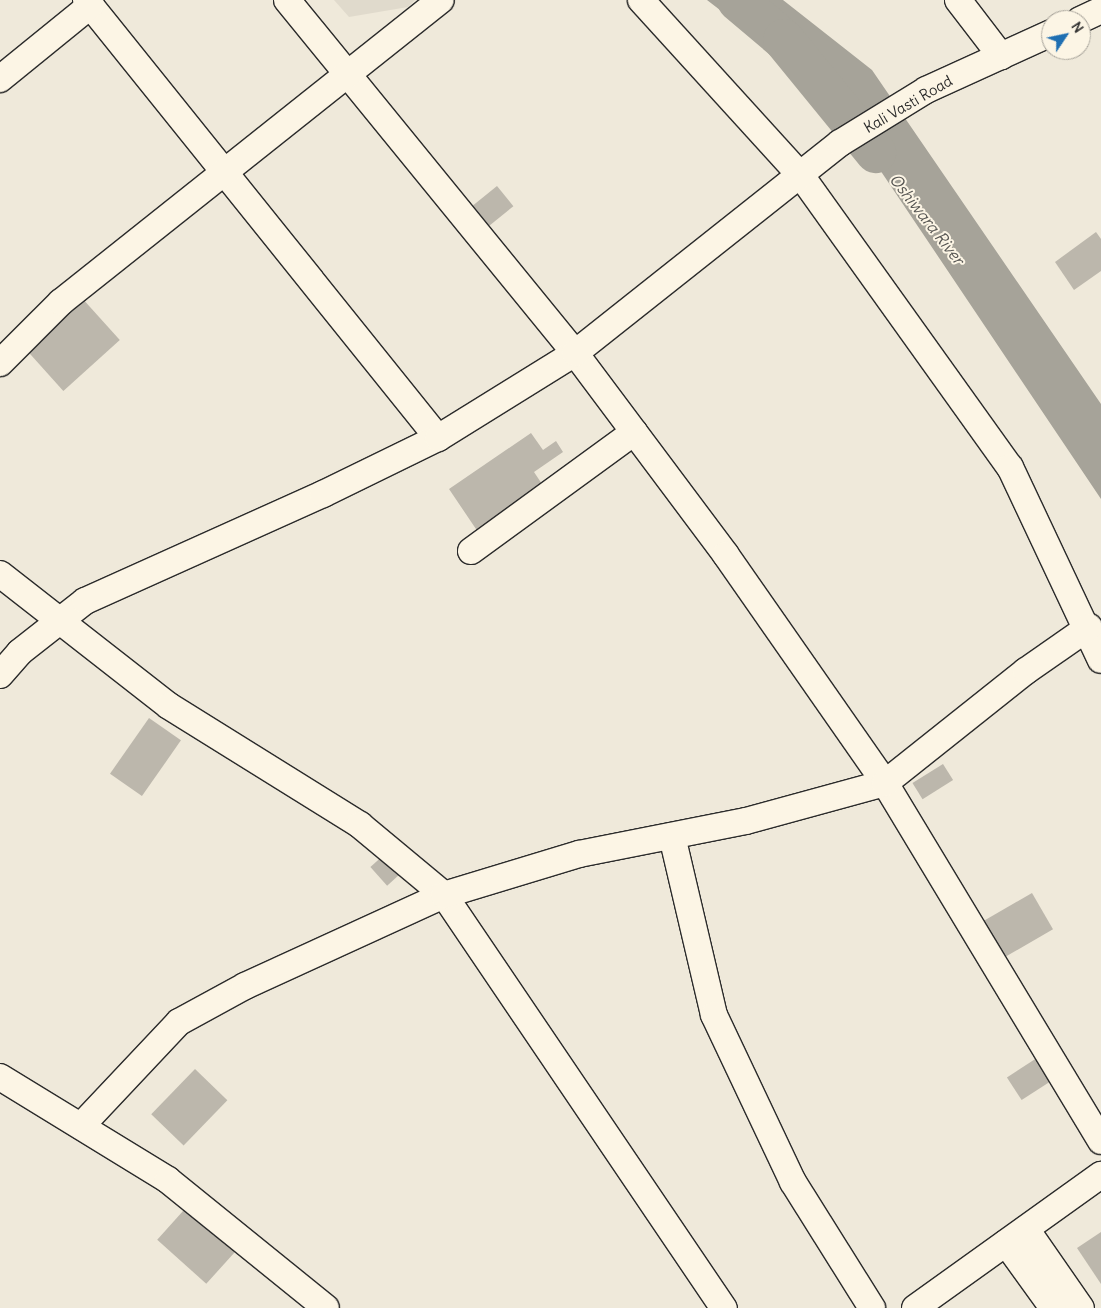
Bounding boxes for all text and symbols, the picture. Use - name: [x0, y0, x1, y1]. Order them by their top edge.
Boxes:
- north arrow: [1041, 10, 1091, 60]
- text: N: [1067, 18, 1088, 36]
- street label: Kali Vasti Road: [860, 71, 956, 137]
- water label: Oshiwara River: [886, 170, 968, 268]

